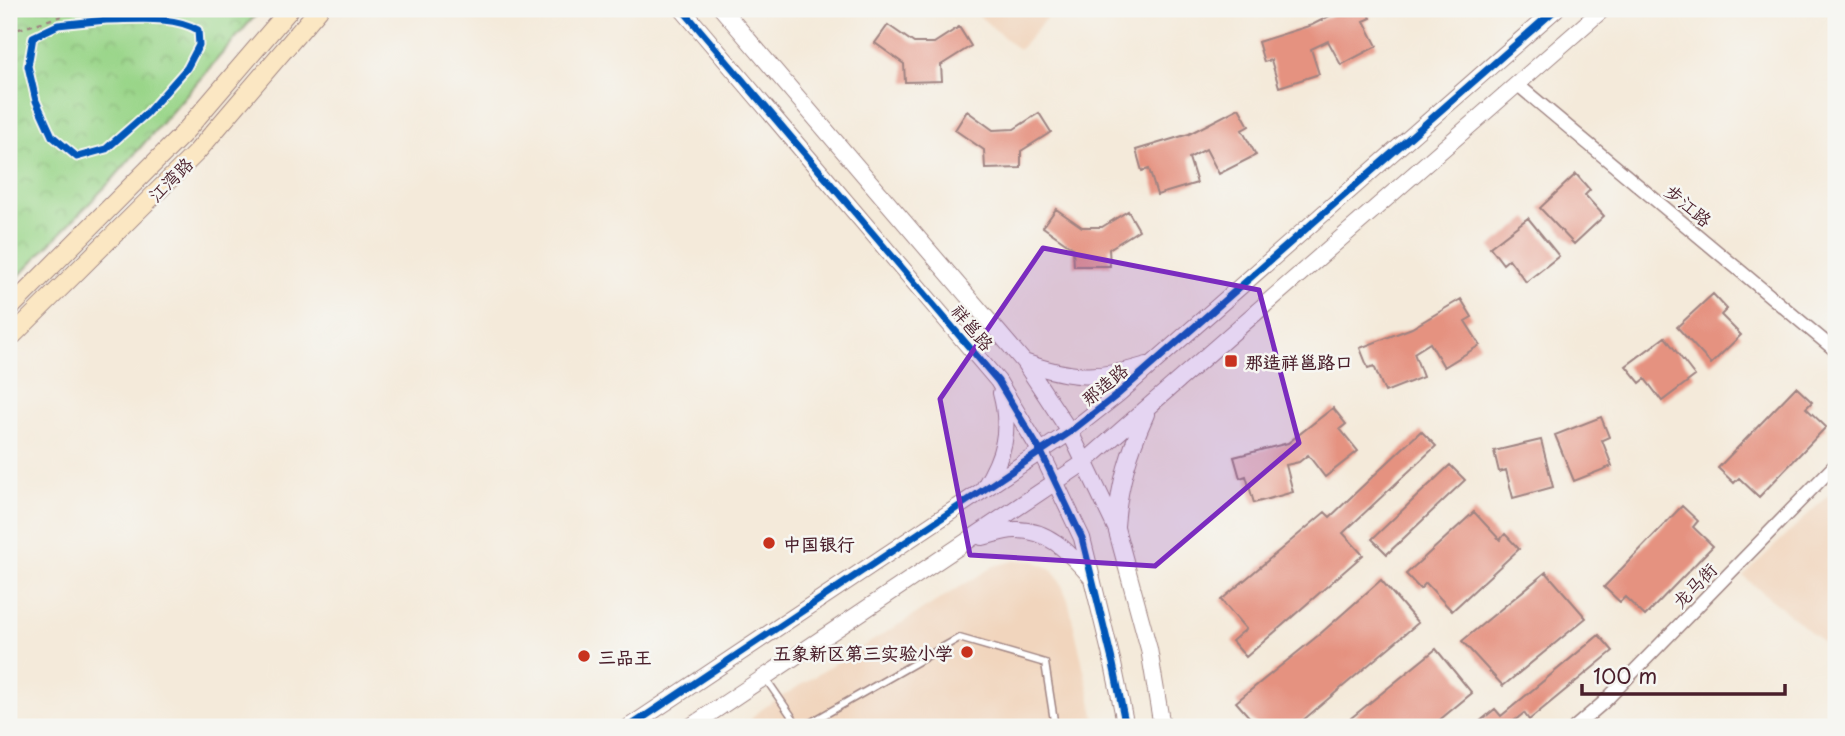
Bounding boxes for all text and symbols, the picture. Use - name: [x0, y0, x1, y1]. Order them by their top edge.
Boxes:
- street label: 江湾路: [141, 150, 199, 208]
- street label: 步江路: [1660, 177, 1718, 233]
- street label: 祥邕路: [945, 298, 1001, 356]
- place label: 那造祥邕路口: [1245, 348, 1353, 375]
- marker: 那造祥邕路口: [1223, 353, 1239, 369]
- street label: 那造路: [1075, 356, 1133, 412]
- place label: 中国银行: [783, 530, 855, 557]
- marker: 中国银行: [761, 535, 777, 551]
- street label: 龙马街: [1666, 556, 1722, 614]
- place label: 五象新区第三实验小学: [773, 639, 953, 666]
- place label: 三品王: [598, 643, 652, 670]
- marker: 五象新区第三实验小学: [959, 644, 975, 660]
- marker: 三品王: [576, 648, 592, 664]
- scale bar: [1582, 652, 1786, 696]
- text: 100 m: [1593, 659, 1657, 691]

